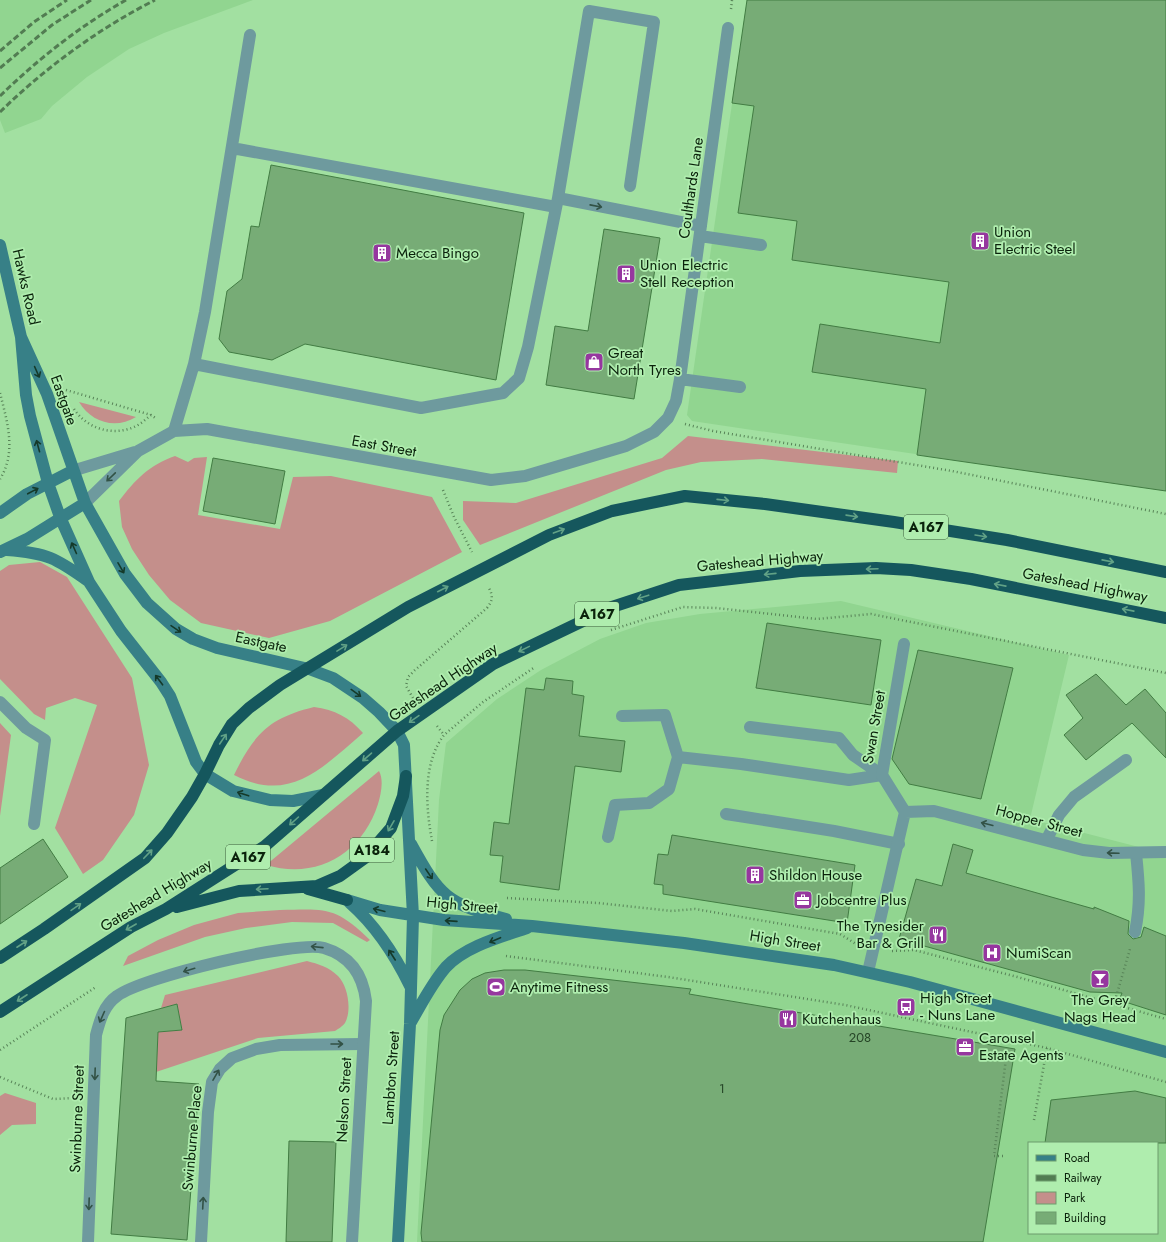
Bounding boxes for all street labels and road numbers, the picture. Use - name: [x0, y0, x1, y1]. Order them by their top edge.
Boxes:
- street label: Coulthards Lane: [673, 136, 709, 240]
- street label: Hawks Road: [7, 247, 45, 327]
- street label: Eastgate: [45, 372, 83, 429]
- street label: East Street: [350, 429, 419, 463]
- road number: A167: [904, 515, 948, 539]
- street label: Gateshead Highway: [696, 544, 825, 577]
- street label: Gateshead Highway: [1021, 562, 1150, 608]
- road number: A167: [575, 602, 619, 626]
- street label: Eastgate: [233, 626, 289, 658]
- street label: Gateshead Highway: [384, 637, 502, 727]
- street label: Swan Street: [857, 688, 891, 765]
- street label: Hopper Street: [993, 799, 1085, 843]
- road number: A184: [350, 838, 394, 862]
- road number: A167: [226, 845, 270, 869]
- street label: Gateshead Highway: [96, 853, 216, 937]
- street label: High Street: [426, 891, 499, 919]
- street label: High Street: [748, 925, 822, 958]
- street label: Lambton Street: [377, 1030, 405, 1126]
- street label: Nelson Street: [331, 1056, 357, 1143]
- street label: Swinburne Street: [64, 1064, 90, 1173]
- street label: Swinburne Place: [176, 1084, 208, 1192]

